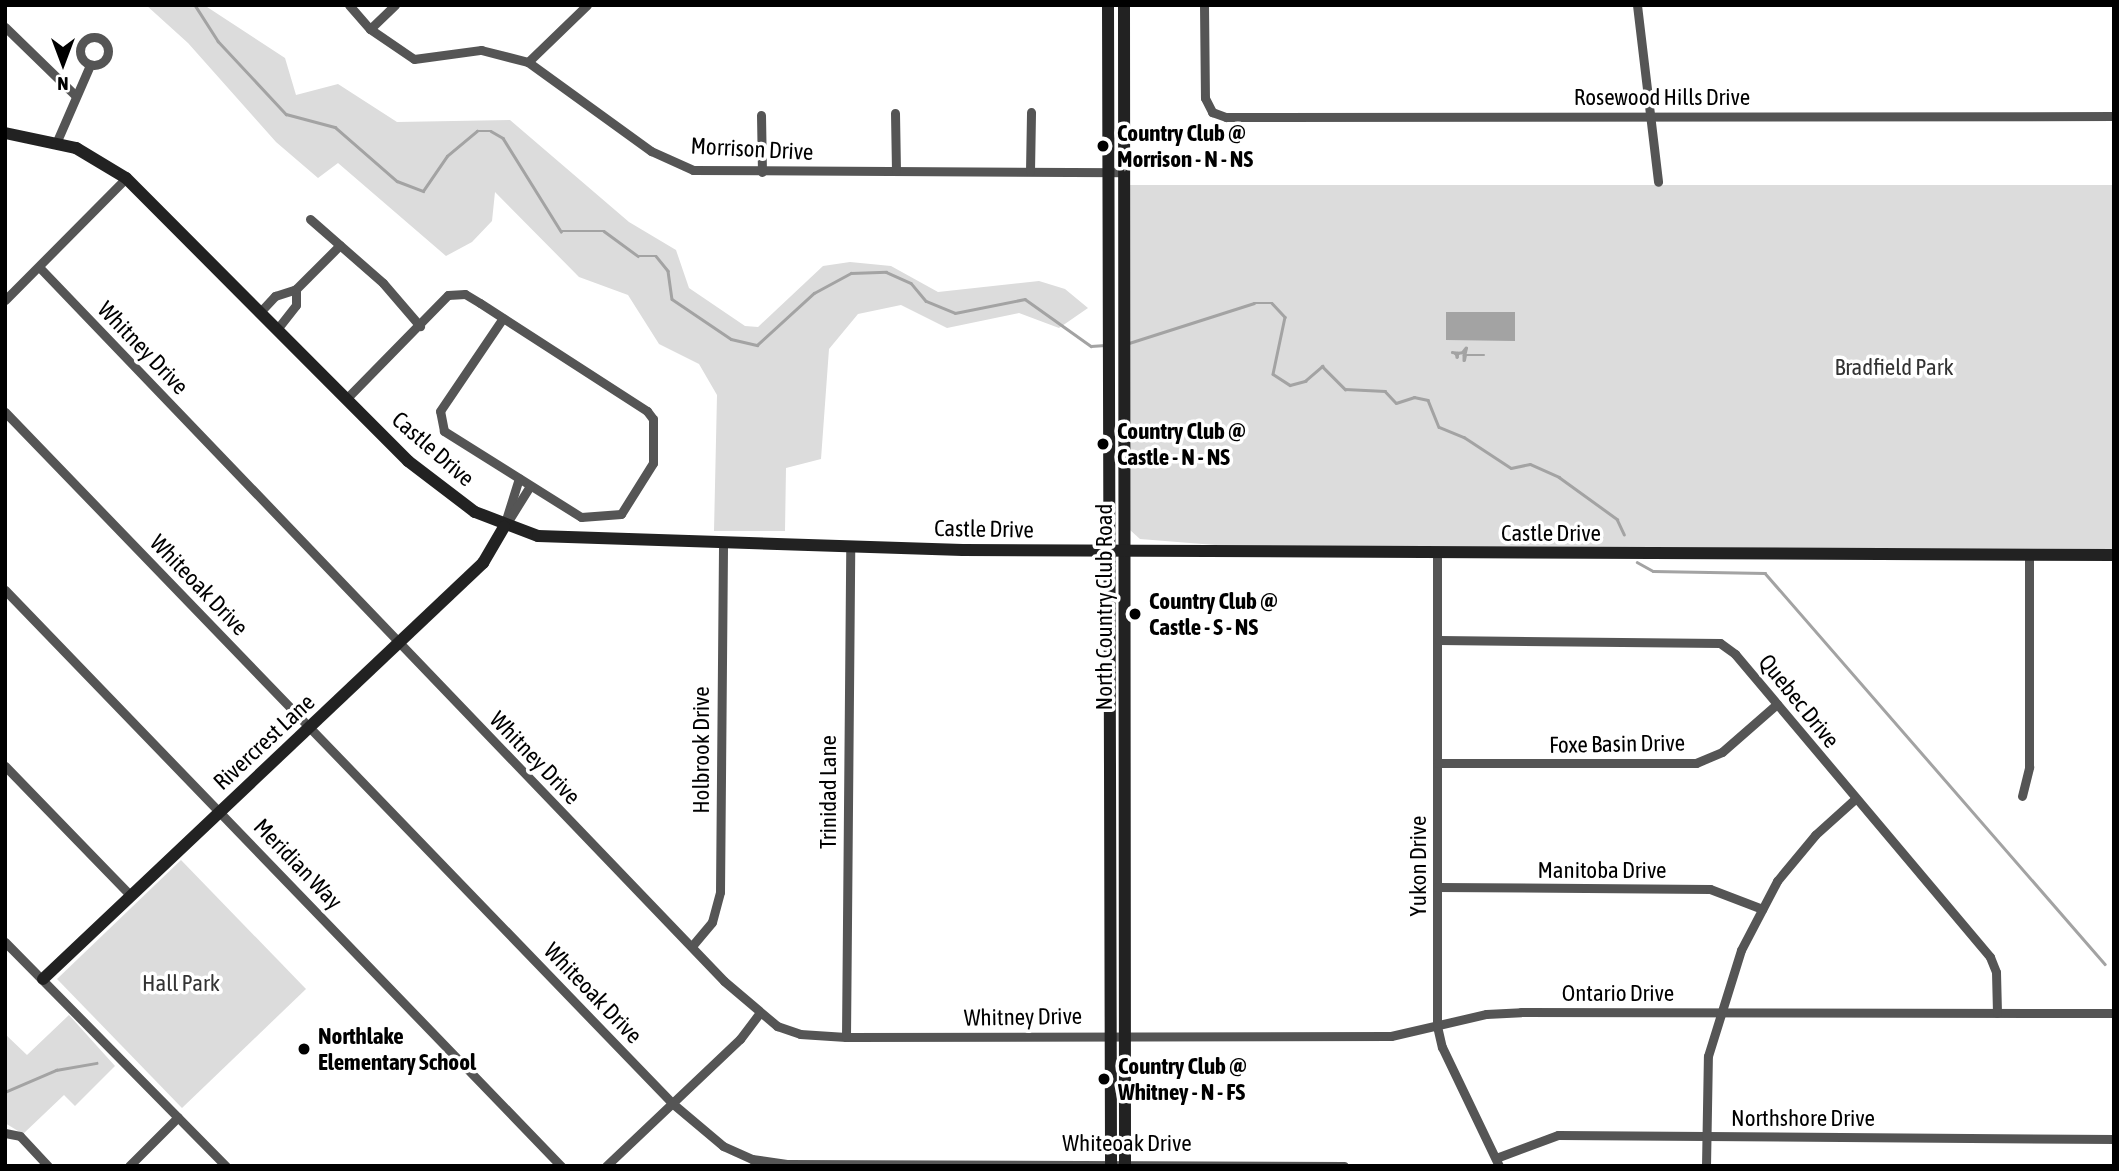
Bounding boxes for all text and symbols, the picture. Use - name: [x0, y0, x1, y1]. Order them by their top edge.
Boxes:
- north arrow: [28, 28, 98, 98]
- text: N: [57, 73, 69, 95]
- street label: Rosewood Hills Drive: [1574, 83, 1750, 111]
- place label: Country Club @ Morrison - N - NS: [1117, 119, 1253, 173]
- street label: Morrison Drive: [690, 132, 814, 166]
- marker: Country Club @ Morrison - N - NS: [1095, 138, 1111, 154]
- street label: Whitney Drive: [92, 296, 194, 400]
- park label: Bradfield Park: [1834, 353, 1954, 381]
- street label: Castle Drive: [386, 406, 480, 492]
- place label: Country Club @ Castle - N - NS: [1117, 417, 1246, 471]
- marker: Country Club @ Castle - N - NS: [1095, 436, 1111, 452]
- street label: North Country Club Road: [1090, 504, 1118, 710]
- street label: Castle Drive: [934, 514, 1034, 544]
- street label: Castle Drive: [1501, 519, 1601, 547]
- street label: Whiteoak Drive: [144, 529, 254, 641]
- place label: Country Club @ Castle - S - NS: [1149, 587, 1278, 641]
- marker: Country Club @ Castle - S - NS: [1127, 606, 1143, 622]
- street label: Quebec Drive: [1753, 649, 1845, 753]
- street label: Holbrook Drive: [687, 686, 715, 814]
- street label: Rivercrest Lane: [208, 688, 320, 796]
- street label: Whitney Drive: [484, 706, 586, 810]
- street label: Foxe Basin Drive: [1549, 729, 1685, 759]
- street label: Trinidad Lane: [814, 735, 842, 849]
- street label: Meridian Way: [248, 813, 348, 915]
- street label: Yukon Drive: [1404, 816, 1432, 916]
- street label: Manitoba Drive: [1537, 856, 1667, 884]
- street label: Whiteoak Drive: [538, 937, 648, 1049]
- park label: Hall Park: [142, 969, 220, 997]
- street label: Ontario Drive: [1562, 979, 1674, 1007]
- street label: Whitney Drive: [964, 1002, 1082, 1032]
- place label: Northlake Elementary School: [318, 1022, 476, 1076]
- marker: Northlake Elementary School: [296, 1041, 312, 1057]
- place label: Country Club @ Whitney - N - FS: [1118, 1052, 1247, 1106]
- marker: Country Club @ Whitney - N - FS: [1096, 1071, 1112, 1087]
- street label: Northshore Drive: [1731, 1104, 1875, 1132]
- street label: Whiteoak Drive: [1062, 1129, 1192, 1157]

